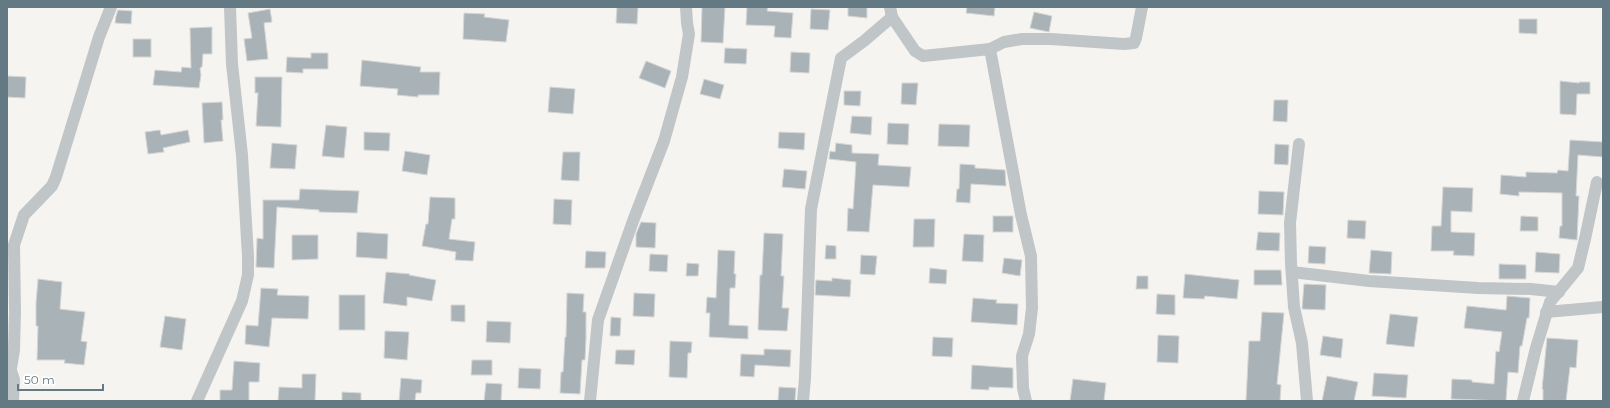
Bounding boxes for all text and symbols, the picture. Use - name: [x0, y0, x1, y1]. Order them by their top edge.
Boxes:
- scale bar: [18, 366, 103, 392]
- text: 50 m: [24, 372, 55, 387]

